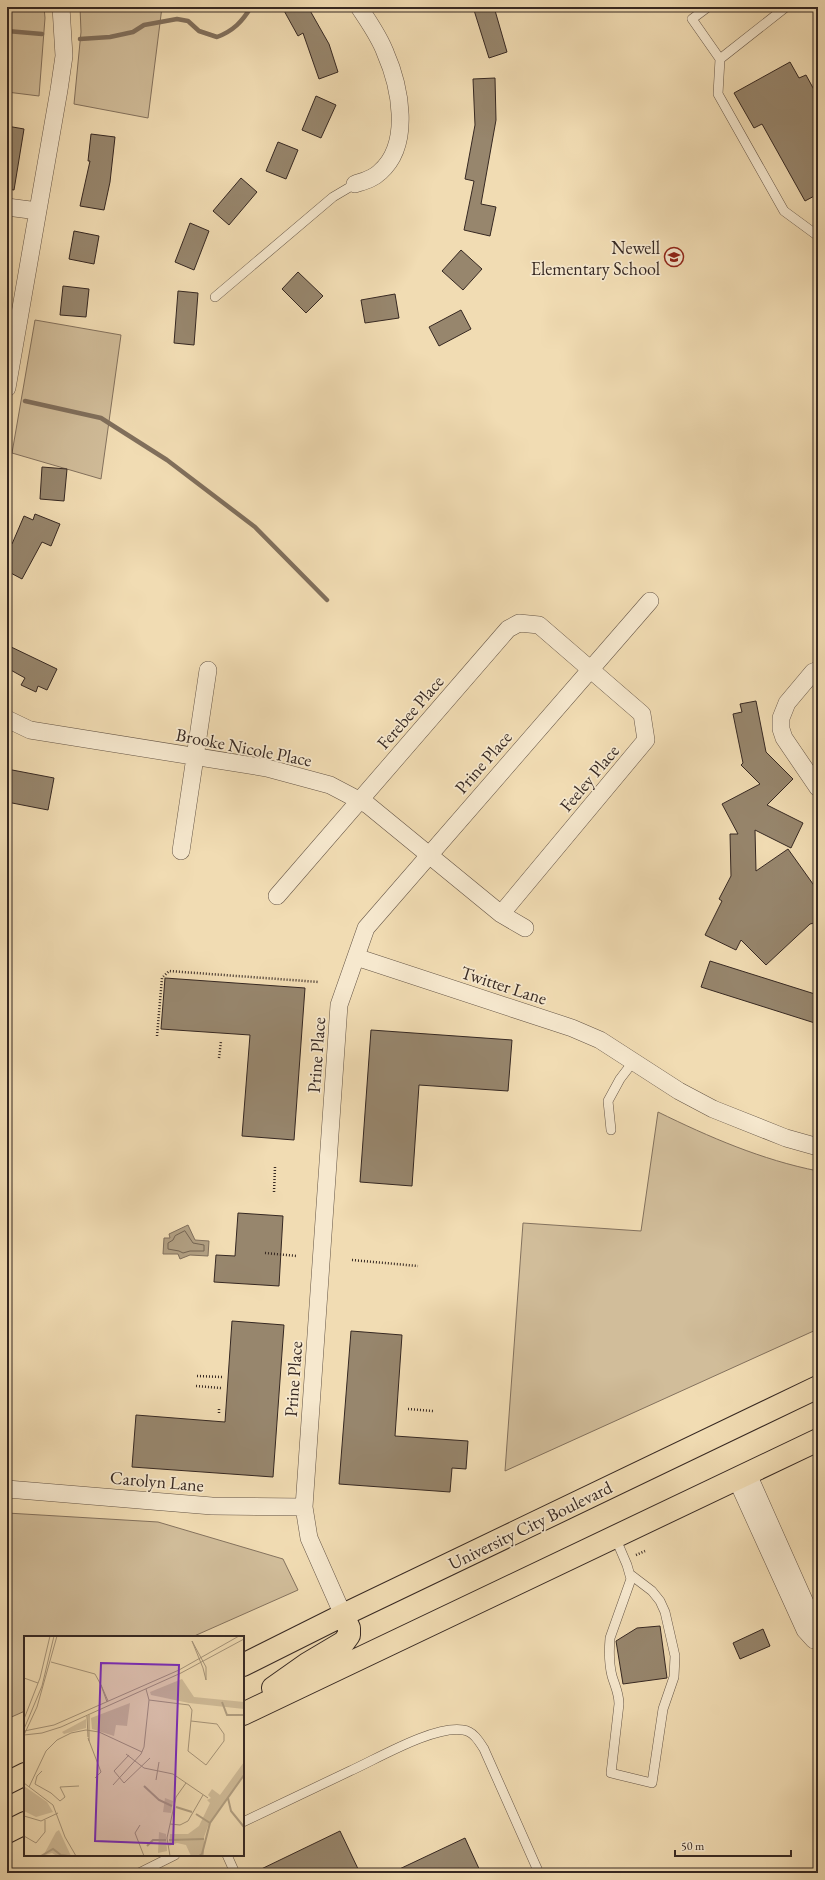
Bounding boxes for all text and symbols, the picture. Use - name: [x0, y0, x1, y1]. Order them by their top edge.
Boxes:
- place label: Newell Elementary School: [531, 236, 660, 280]
- school or university icon: Newell Elementary School: [663, 246, 685, 268]
- street label: Ferebee Place: [372, 670, 448, 754]
- street label: Brooke Nicole Place: [174, 723, 314, 771]
- street label: Prine Place: [449, 726, 517, 798]
- street label: Feeley Place: [554, 740, 624, 816]
- street label: Twitter Lane: [458, 960, 550, 1010]
- street label: Prine Place: [302, 1016, 330, 1094]
- street label: Prine Place: [279, 1340, 307, 1418]
- street label: Carolyn Lane: [109, 1465, 205, 1497]
- street label: University City Boulevard: [444, 1475, 617, 1575]
- inset map: [24, 1636, 244, 1856]
- scale bar: [675, 1832, 791, 1858]
- text: 50 m: [681, 1838, 705, 1854]

